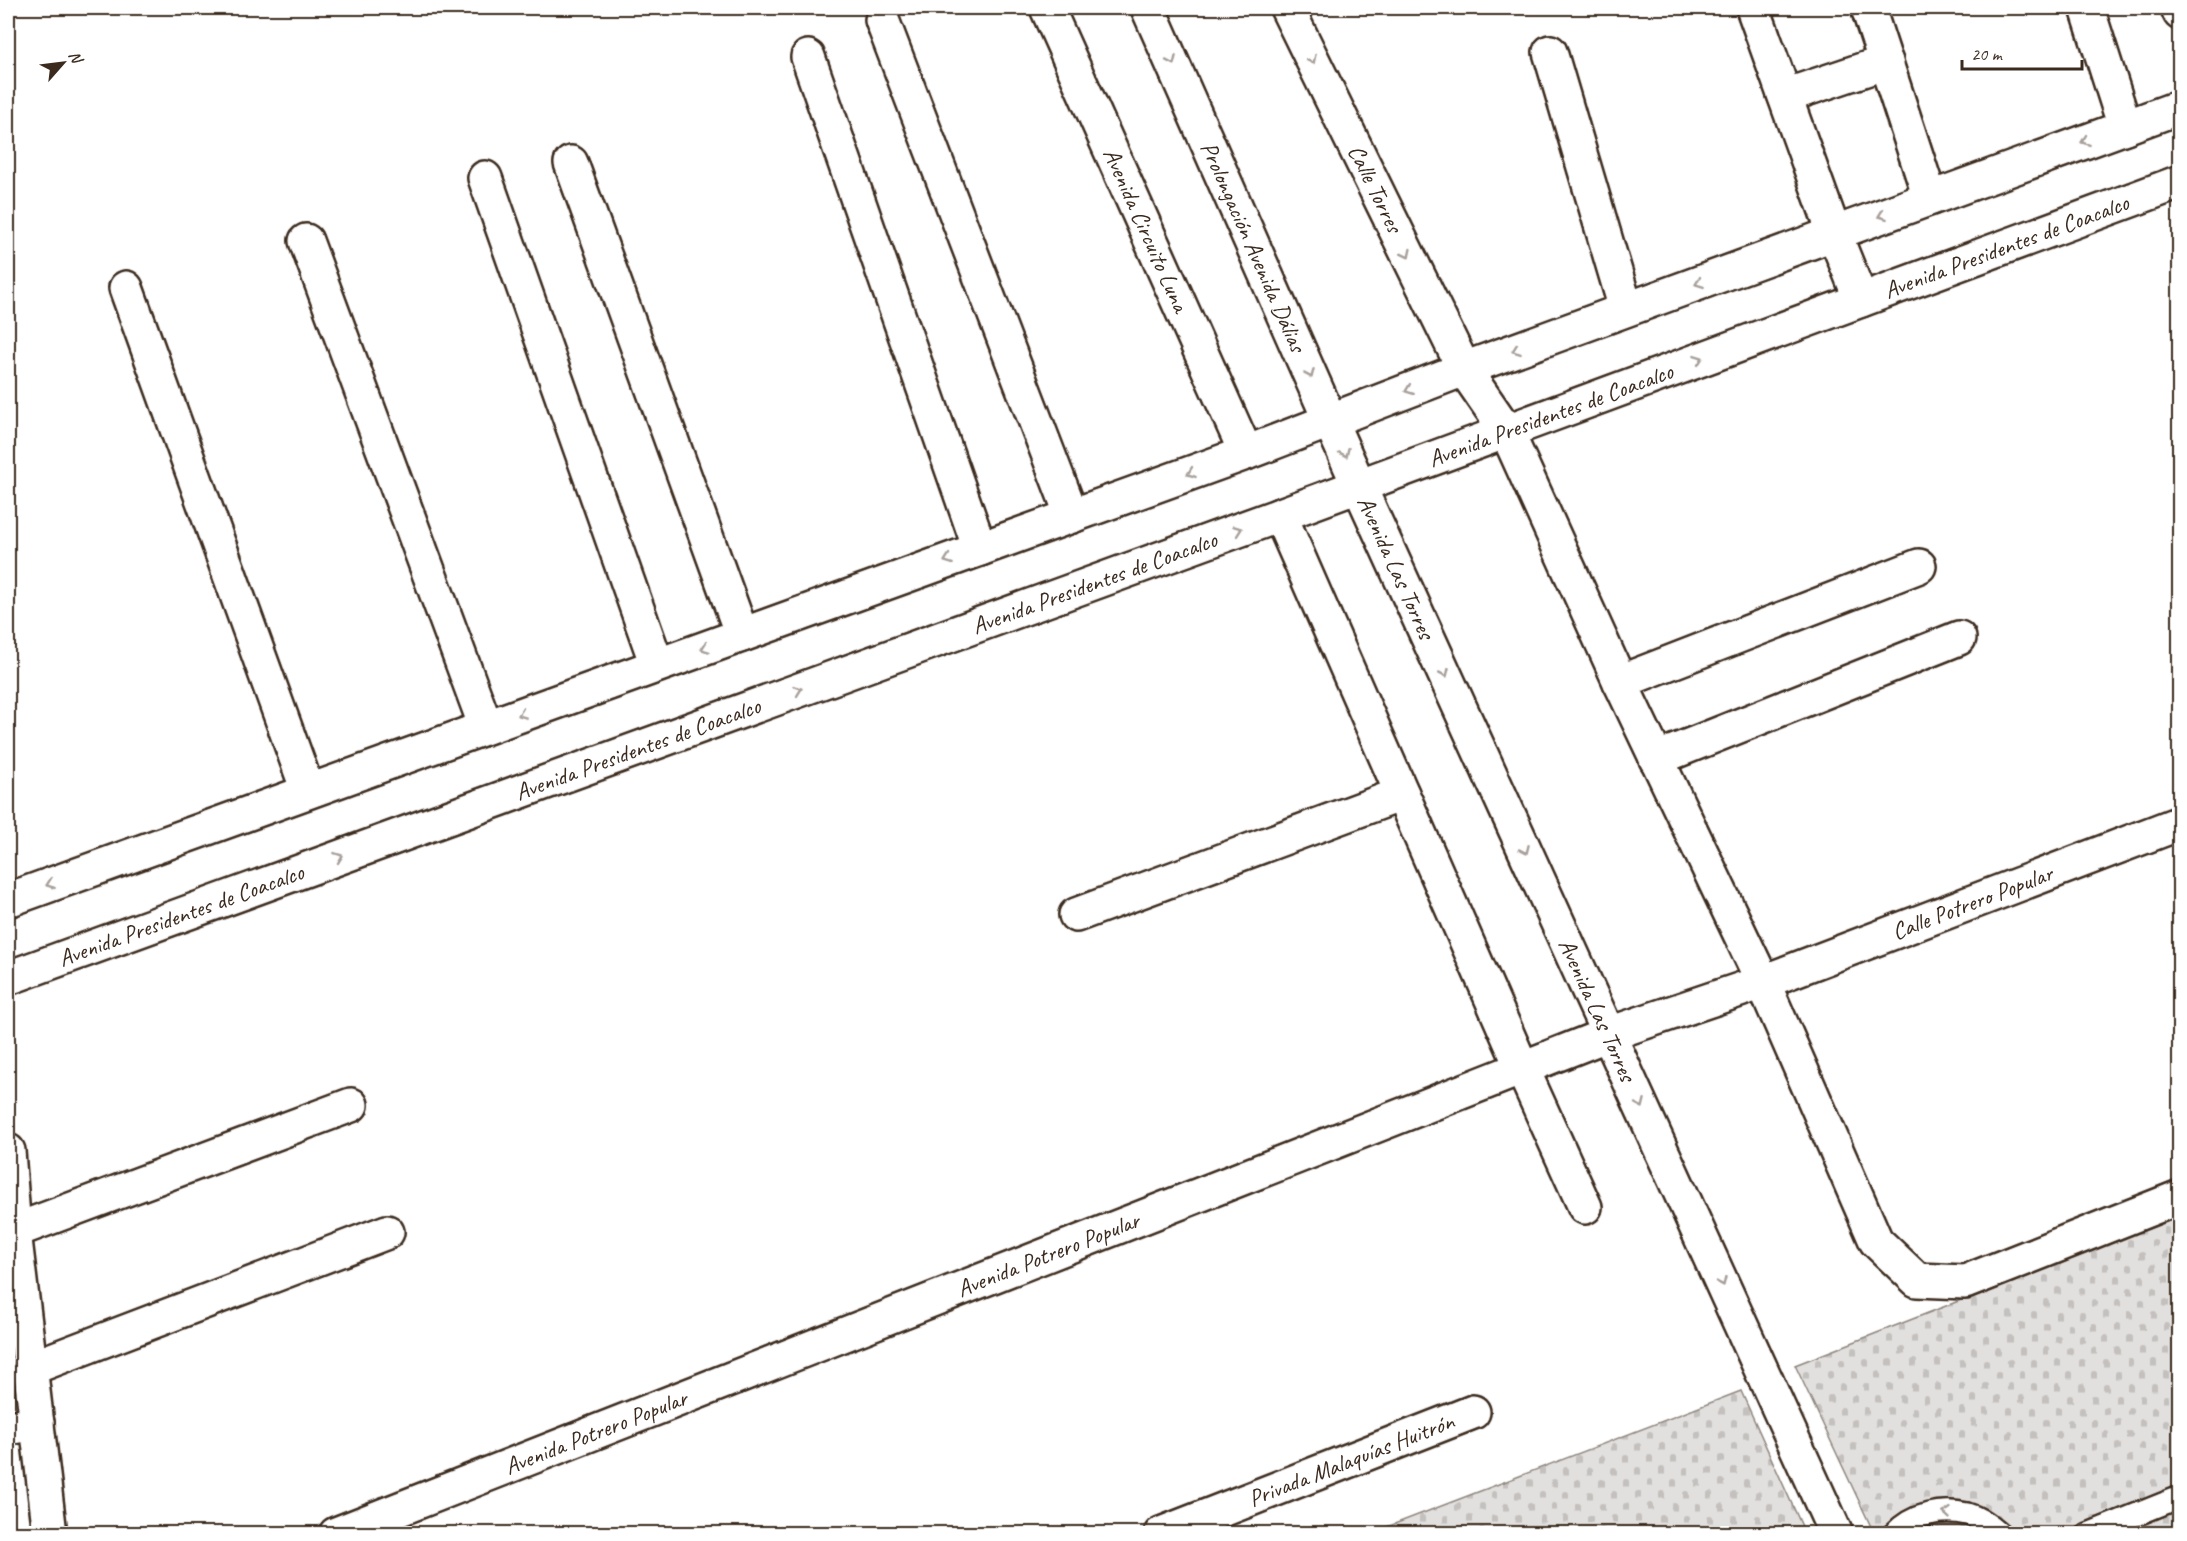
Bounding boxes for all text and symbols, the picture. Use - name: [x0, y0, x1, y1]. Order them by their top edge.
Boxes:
- north arrow: [33, 33, 93, 93]
- scale bar: [1962, 33, 2082, 71]
- text: 20 m: [1971, 43, 2004, 65]
- text: N: [64, 47, 88, 68]
- one-way arrow: [1305, 54, 1317, 65]
- one-way arrow: [1165, 55, 1177, 66]
- one-way arrow: [2080, 134, 2091, 147]
- street label: Prolongación Avenida Dálias: [1194, 137, 1314, 358]
- street label: Calle Torres: [1341, 140, 1410, 239]
- street label: Avenida Circuito Luna: [1096, 143, 1197, 318]
- street label: Avenida Presidentes de Coacalco: [1880, 187, 2134, 305]
- one-way arrow: [1877, 208, 1888, 221]
- one-way arrow: [1400, 248, 1412, 259]
- one-way arrow: [1694, 275, 1705, 288]
- one-way arrow: [1511, 342, 1522, 355]
- one-way arrow: [1693, 354, 1704, 367]
- street label: Avenida Presidentes de Coacalco: [1424, 355, 1678, 474]
- one-way arrow: [1303, 367, 1315, 378]
- one-way arrow: [1404, 382, 1415, 395]
- one-way arrow: [1338, 446, 1350, 457]
- one-way arrow: [1186, 466, 1197, 478]
- street label: Avenida Las Torres: [1351, 491, 1443, 646]
- street label: Avenida Presidentes de Coacalco: [968, 524, 1222, 641]
- one-way arrow: [1232, 525, 1243, 538]
- one-way arrow: [943, 553, 954, 566]
- one-way arrow: [700, 640, 711, 653]
- one-way arrow: [1437, 666, 1449, 677]
- one-way arrow: [792, 685, 803, 697]
- street label: Avenida Presidentes de Coacalco: [511, 690, 766, 807]
- one-way arrow: [517, 707, 528, 720]
- one-way arrow: [1518, 844, 1530, 855]
- one-way arrow: [333, 852, 344, 864]
- street label: Avenida Presidentes de Coacalco: [54, 856, 309, 973]
- street label: Calle Potrero Popular: [1887, 857, 2059, 947]
- one-way arrow: [45, 877, 56, 890]
- street label: Avenida Las Torres: [1552, 934, 1644, 1089]
- one-way arrow: [1633, 1098, 1645, 1109]
- street label: Avenida Potrero Popular: [952, 1204, 1146, 1304]
- one-way arrow: [1714, 1275, 1726, 1286]
- street label: Avenida Potrero Popular: [500, 1382, 694, 1481]
- street label: Privada Malaquías Huitrón: [1244, 1406, 1459, 1513]
- one-way arrow: [1942, 1506, 1951, 1519]

